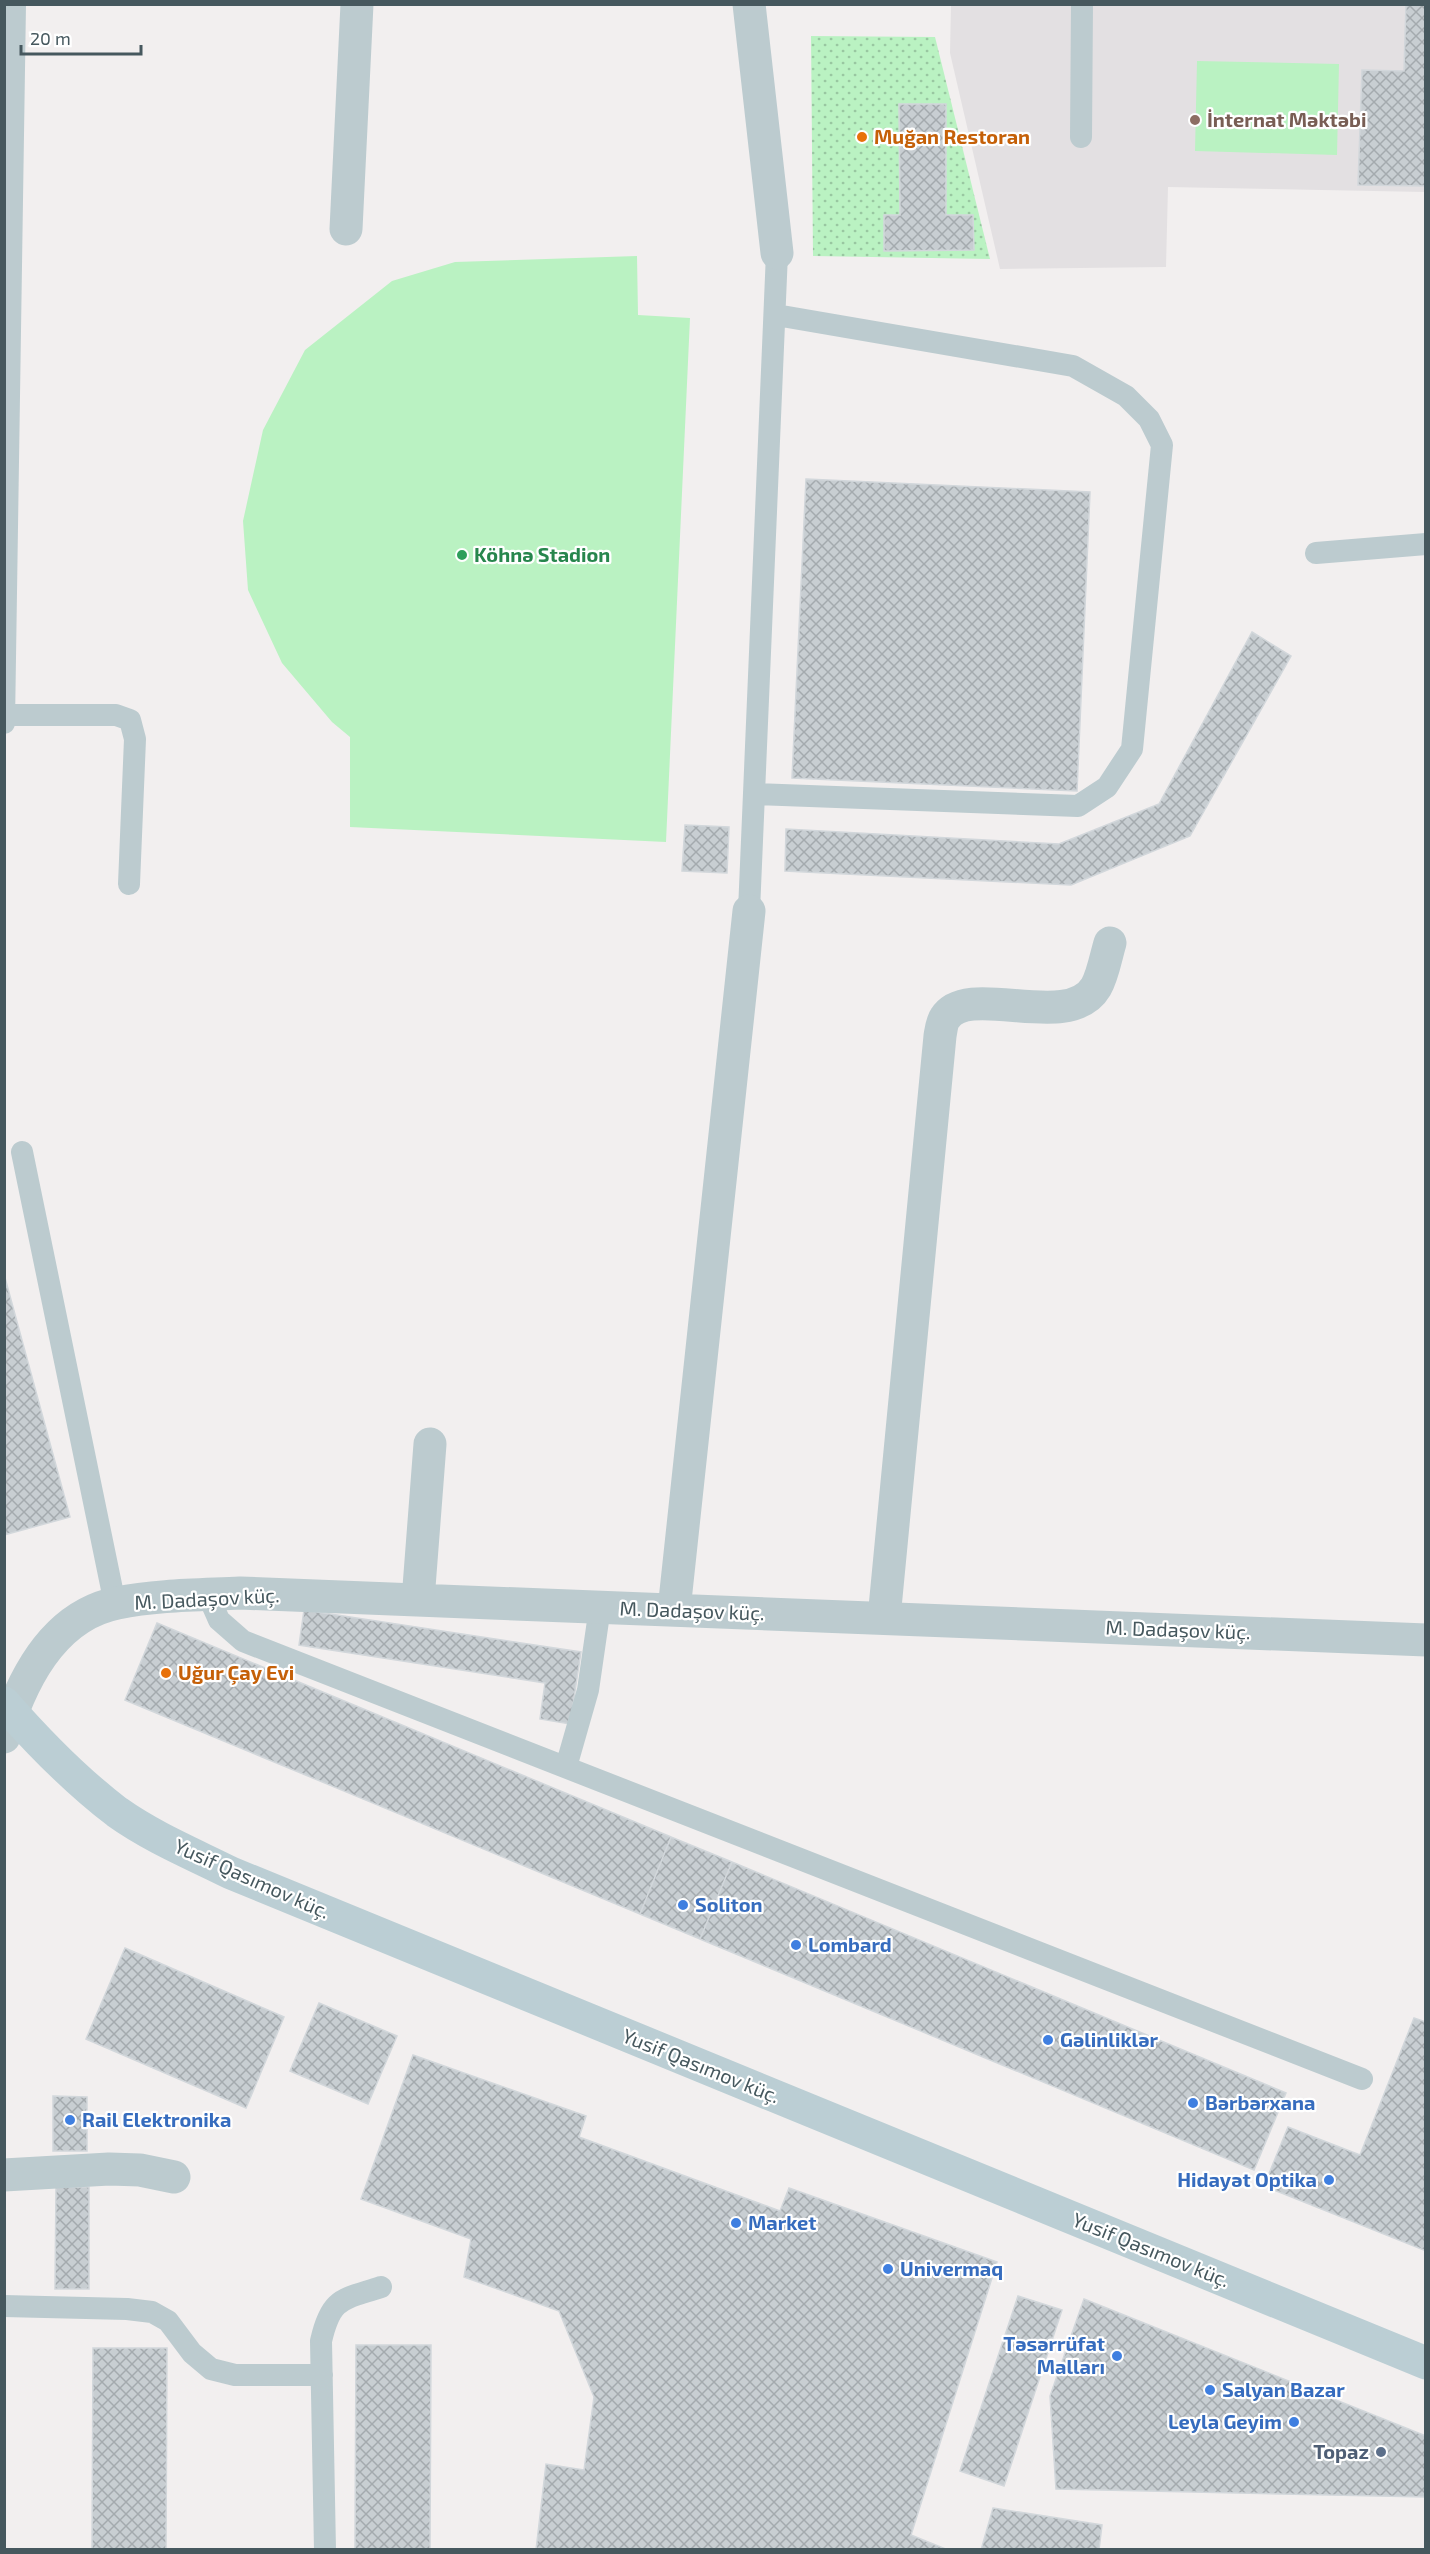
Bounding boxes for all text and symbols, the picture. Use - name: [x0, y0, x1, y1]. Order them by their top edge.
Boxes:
- scale bar: [21, 18, 141, 56]
- text: 20 m: [30, 27, 71, 49]
- place label: İnternat Məktəbi: [1207, 107, 1366, 131]
- marker: İnternat Məktəbi: [1188, 113, 1202, 127]
- place label: Muğan Restoran: [874, 124, 1030, 148]
- marker: Muğan Restoran: [855, 130, 869, 144]
- place label: Köhnə Stadion: [474, 542, 610, 566]
- marker: Köhnə Stadion: [455, 548, 469, 562]
- street label: M. Dadaşov küç.: [134, 1582, 280, 1615]
- street label: M. Dadaşov küç.: [619, 1595, 765, 1626]
- street label: M. Dadaşov küç.: [1105, 1614, 1251, 1645]
- place label: Uğur Çay Evi: [178, 1660, 294, 1685]
- marker: Uğur Çay Evi: [159, 1666, 173, 1680]
- street label: Yusif Qasımov küç.: [171, 1833, 334, 1924]
- place label: Soliton: [695, 1892, 763, 1916]
- marker: Soliton: [676, 1898, 690, 1912]
- place label: Lombard: [808, 1932, 892, 1956]
- marker: Lombard: [789, 1938, 803, 1952]
- street label: Yusif Qasımov küç.: [619, 2023, 783, 2108]
- place label: Gəlinliklər: [1060, 2027, 1158, 2051]
- marker: Gəlinliklər: [1041, 2033, 1055, 2047]
- place label: Bərbərxana: [1205, 2090, 1315, 2114]
- marker: Bərbərxana: [1186, 2096, 1200, 2110]
- place label: Rail Elektronika: [82, 2107, 231, 2131]
- marker: Rail Elektronika: [63, 2113, 77, 2127]
- place label: Hidayət Optika: [1177, 2167, 1317, 2192]
- marker: Hidayət Optika: [1322, 2173, 1336, 2187]
- street label: Yusif Qasımov küç.: [1069, 2207, 1233, 2292]
- place label: Market: [748, 2210, 817, 2234]
- marker: Market: [729, 2216, 743, 2230]
- place label: Univermaq: [900, 2256, 1003, 2280]
- marker: Univermaq: [881, 2262, 895, 2276]
- place label: Təsərrüfat Malları: [1003, 2331, 1105, 2378]
- marker: Təsərrüfat Malları: [1110, 2349, 1124, 2363]
- place label: Salyan Bazar: [1222, 2377, 1345, 2402]
- marker: Salyan Bazar: [1203, 2383, 1217, 2397]
- place label: Leyla Geyim: [1168, 2409, 1282, 2434]
- marker: Leyla Geyim: [1287, 2415, 1301, 2429]
- place label: Topaz: [1313, 2439, 1369, 2463]
- marker: Topaz: [1374, 2445, 1388, 2459]

